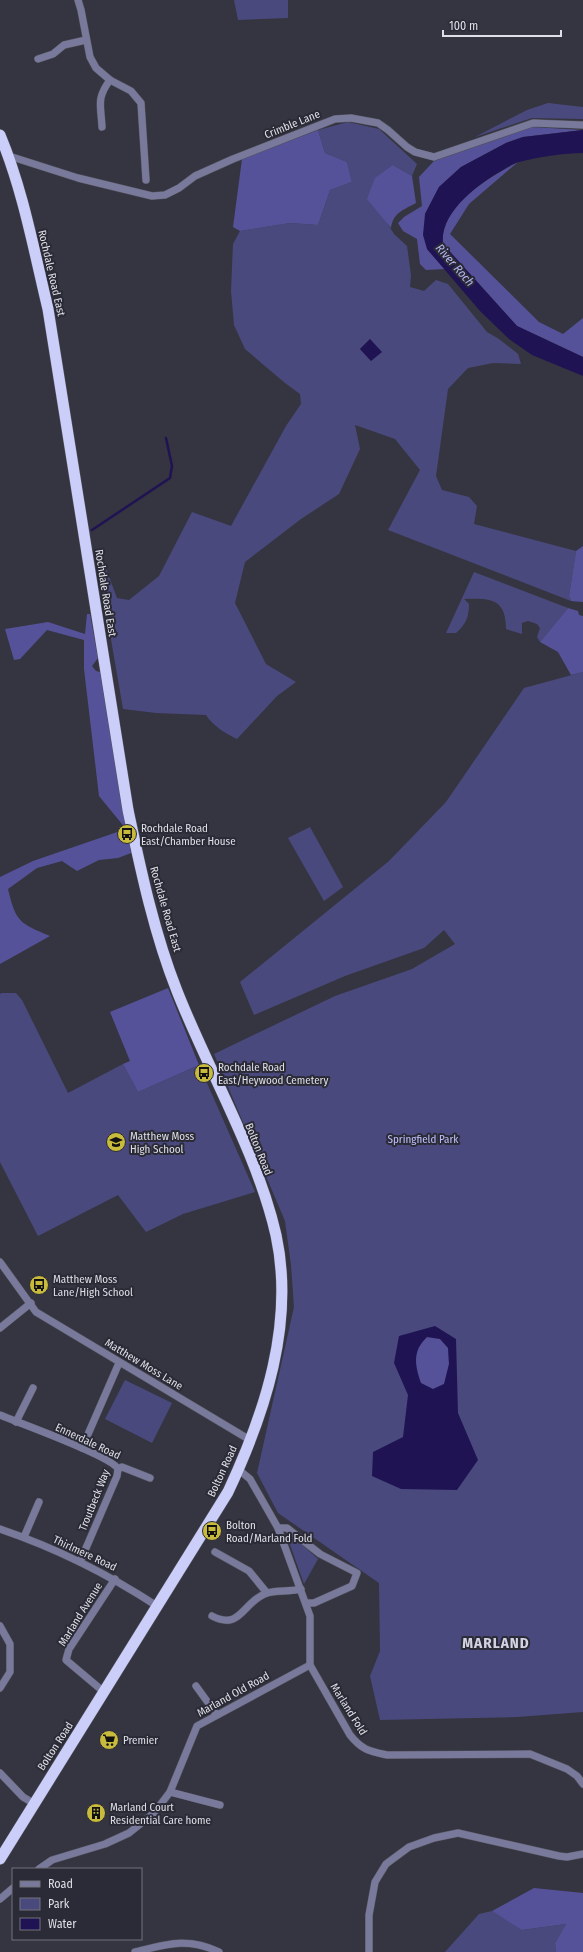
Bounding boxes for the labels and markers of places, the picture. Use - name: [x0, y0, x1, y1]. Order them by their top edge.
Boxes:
- place label: Rochdale Road East/Chamber House: [141, 822, 236, 848]
- bus stop icon: Rochdale Road East/Chamber House: [116, 823, 138, 845]
- place label: Rochdale Road East/Heywood Cemetery: [218, 1061, 328, 1087]
- bus stop icon: Rochdale Road East/Heywood Cemetery: [193, 1062, 215, 1084]
- place label: Matthew Moss High School: [130, 1130, 195, 1156]
- school or university icon: Matthew Moss High School: [105, 1131, 127, 1153]
- place label: Matthew Moss Lane/High School: [53, 1273, 133, 1299]
- bus stop icon: Matthew Moss Lane/High School: [28, 1274, 50, 1296]
- place label: Bolton Road/Marland Fold: [226, 1519, 312, 1545]
- bus stop icon: Bolton Road/Marland Fold: [201, 1520, 223, 1542]
- supermarket icon: Premier: [98, 1729, 120, 1751]
- place label: Premier: [123, 1734, 158, 1747]
- place label: Marland Court Residential Care home: [110, 1801, 211, 1827]
- building icon: Marland Court Residential Care home: [85, 1802, 107, 1824]

